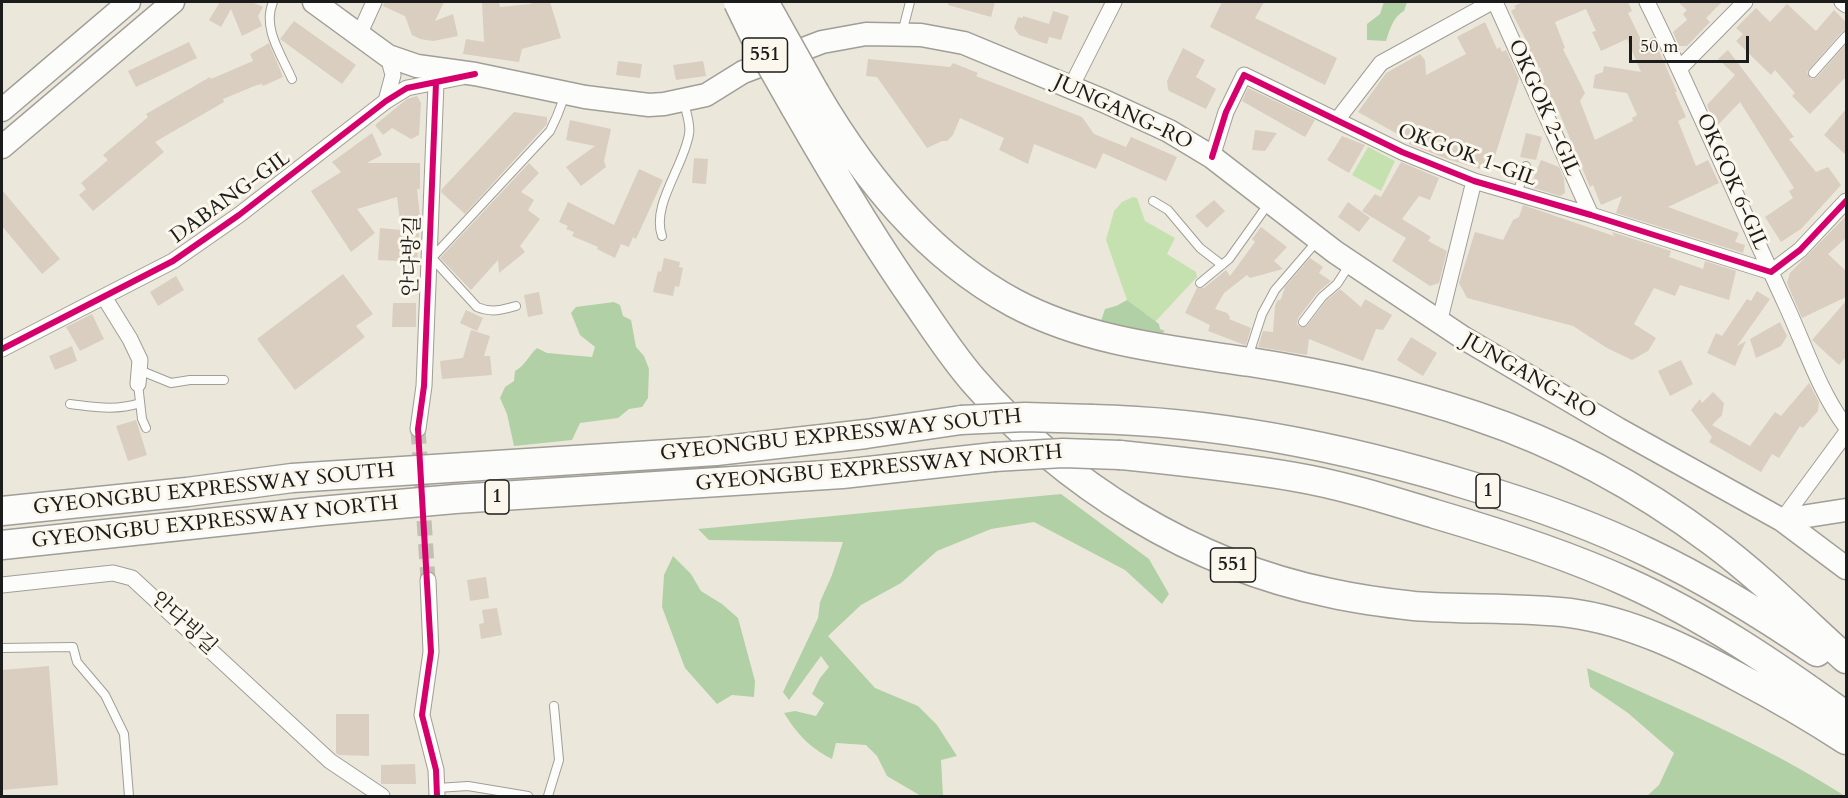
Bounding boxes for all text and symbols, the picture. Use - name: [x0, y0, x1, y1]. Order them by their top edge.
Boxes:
- scale bar: [1632, 24, 1752, 62]
- text: 50 m: [1640, 34, 1679, 59]
- street label: OKGOK 2-GIL: [1502, 36, 1584, 180]
- road number: 551: [742, 38, 788, 72]
- street label: JUNGANG-RO: [1050, 70, 1196, 156]
- street label: OKGOK 6-GIL: [1690, 110, 1772, 254]
- street label: OKGOK 1-GIL: [1394, 119, 1540, 193]
- street label: DABANG-GIL: [166, 146, 296, 250]
- street label: 안다방길: [399, 215, 427, 297]
- street label: JUNGANG-RO: [1458, 329, 1600, 425]
- street label: GYEONGBU EXPRESSWAY SOUTH: [659, 404, 1023, 468]
- street label: GYEONGBU EXPRESSWAY NORTH: [694, 440, 1064, 498]
- street label: GYEONGBU EXPRESSWAY SOUTH: [32, 458, 396, 522]
- road number: 1: [1476, 474, 1500, 508]
- road number: 1: [485, 480, 509, 514]
- street label: GYEONGBU EXPRESSWAY NORTH: [30, 491, 400, 555]
- road number: 551: [1210, 548, 1256, 582]
- street label: 안다빙길: [145, 587, 221, 661]

